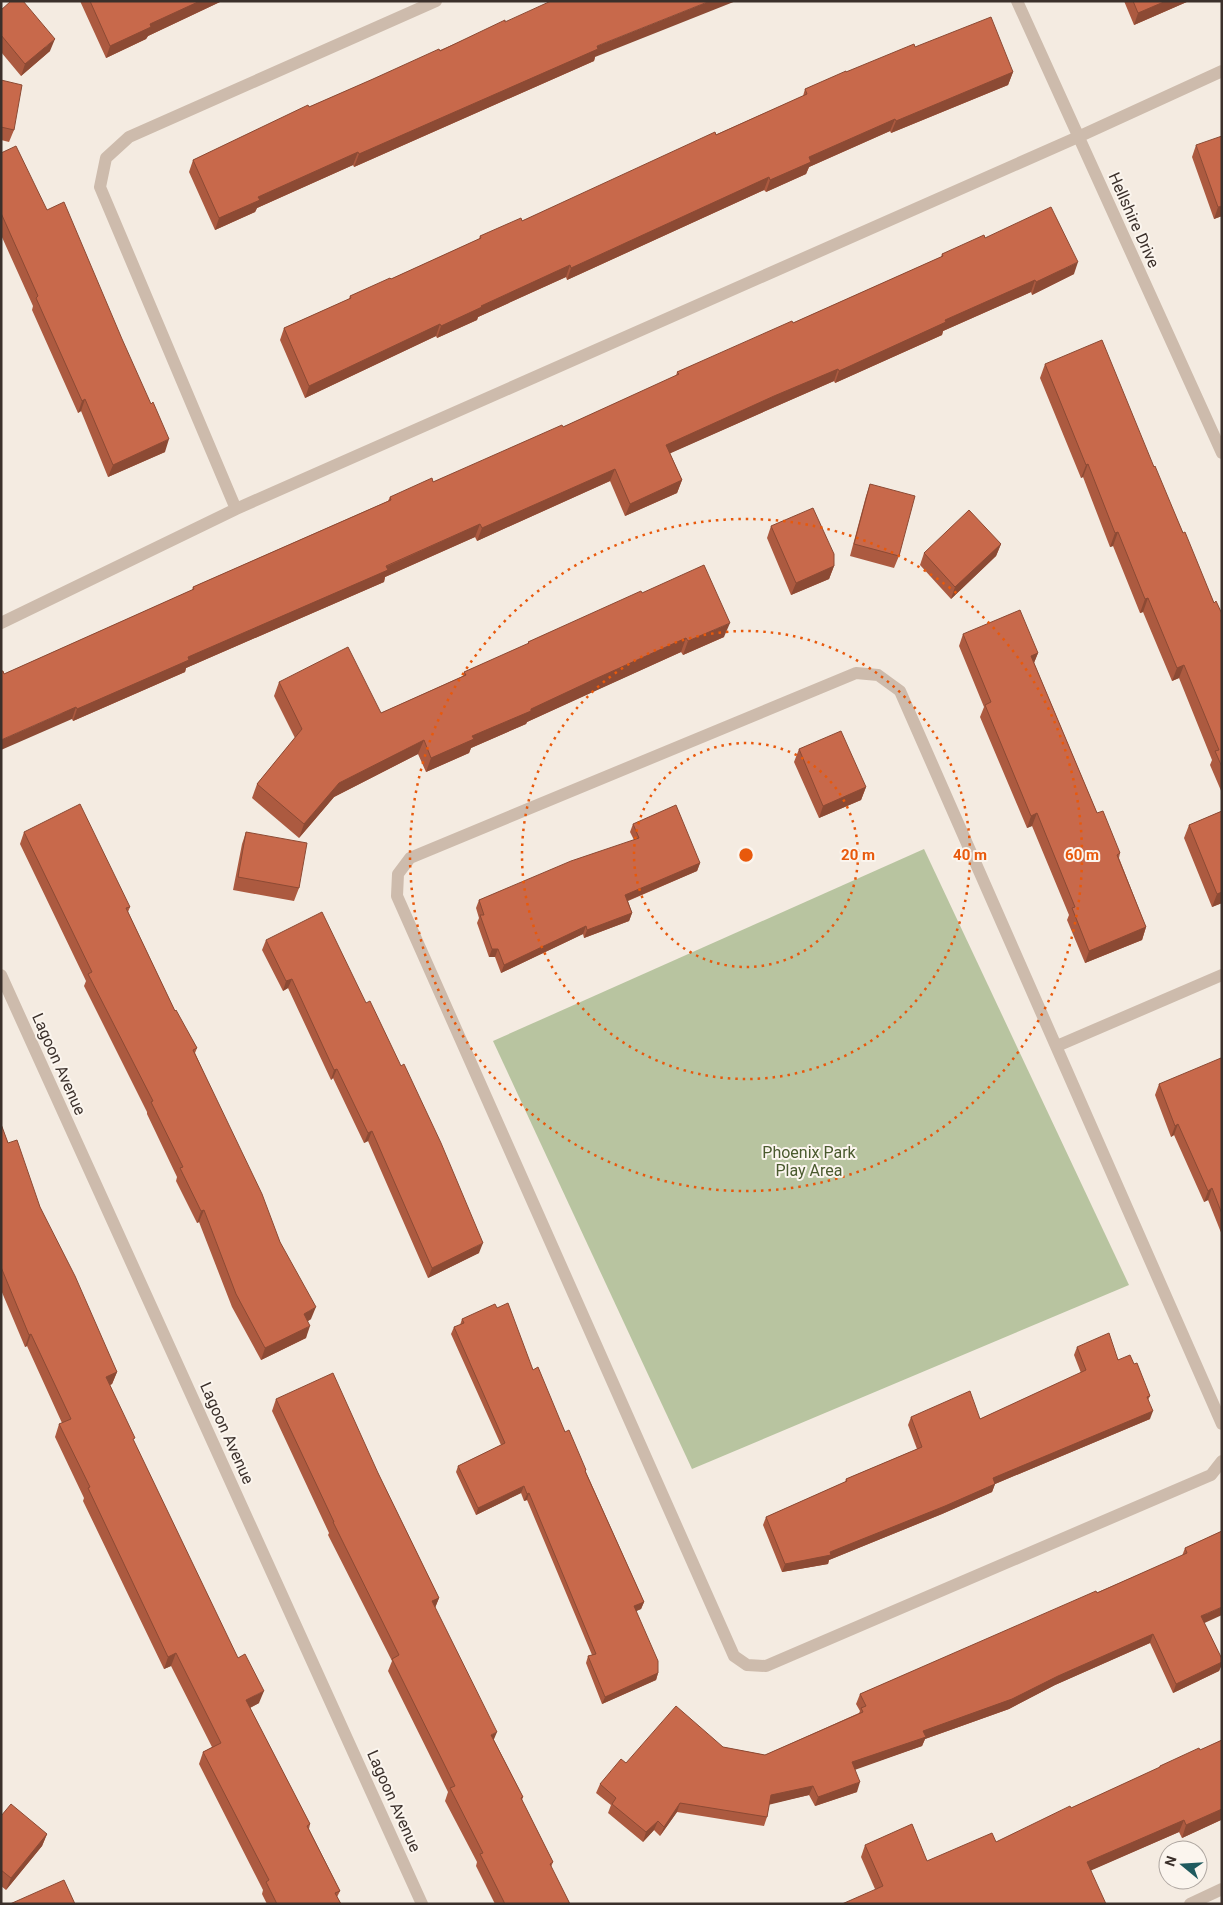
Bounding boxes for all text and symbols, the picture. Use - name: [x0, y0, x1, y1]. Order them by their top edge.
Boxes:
- street label: Hellshire Drive: [1105, 169, 1163, 271]
- centre of rings: [737, 846, 755, 864]
- text: 20 m: [841, 846, 875, 864]
- text: 40 m: [953, 846, 987, 864]
- text: 60 m: [1065, 846, 1099, 864]
- street label: Lagoon Avenue: [28, 1010, 90, 1118]
- park label: Phoenix Park Play Area: [762, 1143, 857, 1180]
- street label: Lagoon Avenue: [196, 1379, 258, 1487]
- street label: Lagoon Avenue: [363, 1747, 425, 1855]
- north arrow: [1158, 1840, 1208, 1890]
- text: N: [1161, 1854, 1180, 1868]

